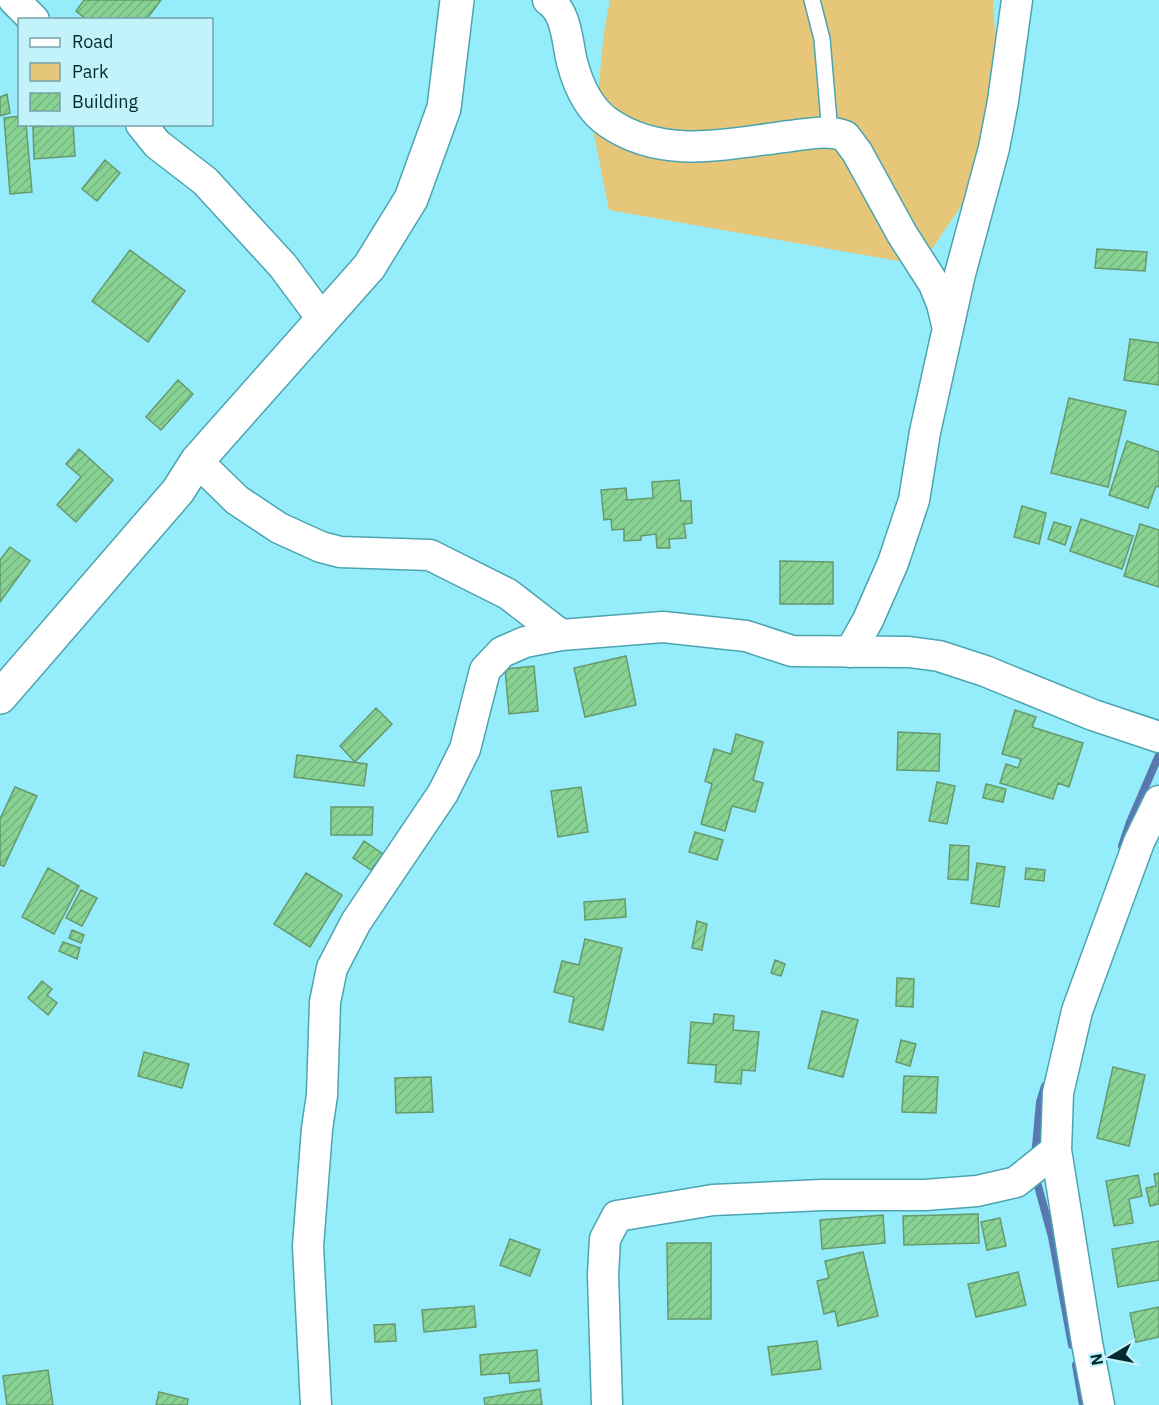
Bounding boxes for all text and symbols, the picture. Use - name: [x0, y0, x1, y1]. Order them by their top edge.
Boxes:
- legend: [18, 18, 213, 126]
- text: Road: [72, 30, 113, 53]
- text: Park: [72, 60, 109, 83]
- text: Building: [72, 90, 139, 113]
- north arrow: [1081, 1327, 1141, 1387]
- text: N: [1085, 1352, 1107, 1367]

